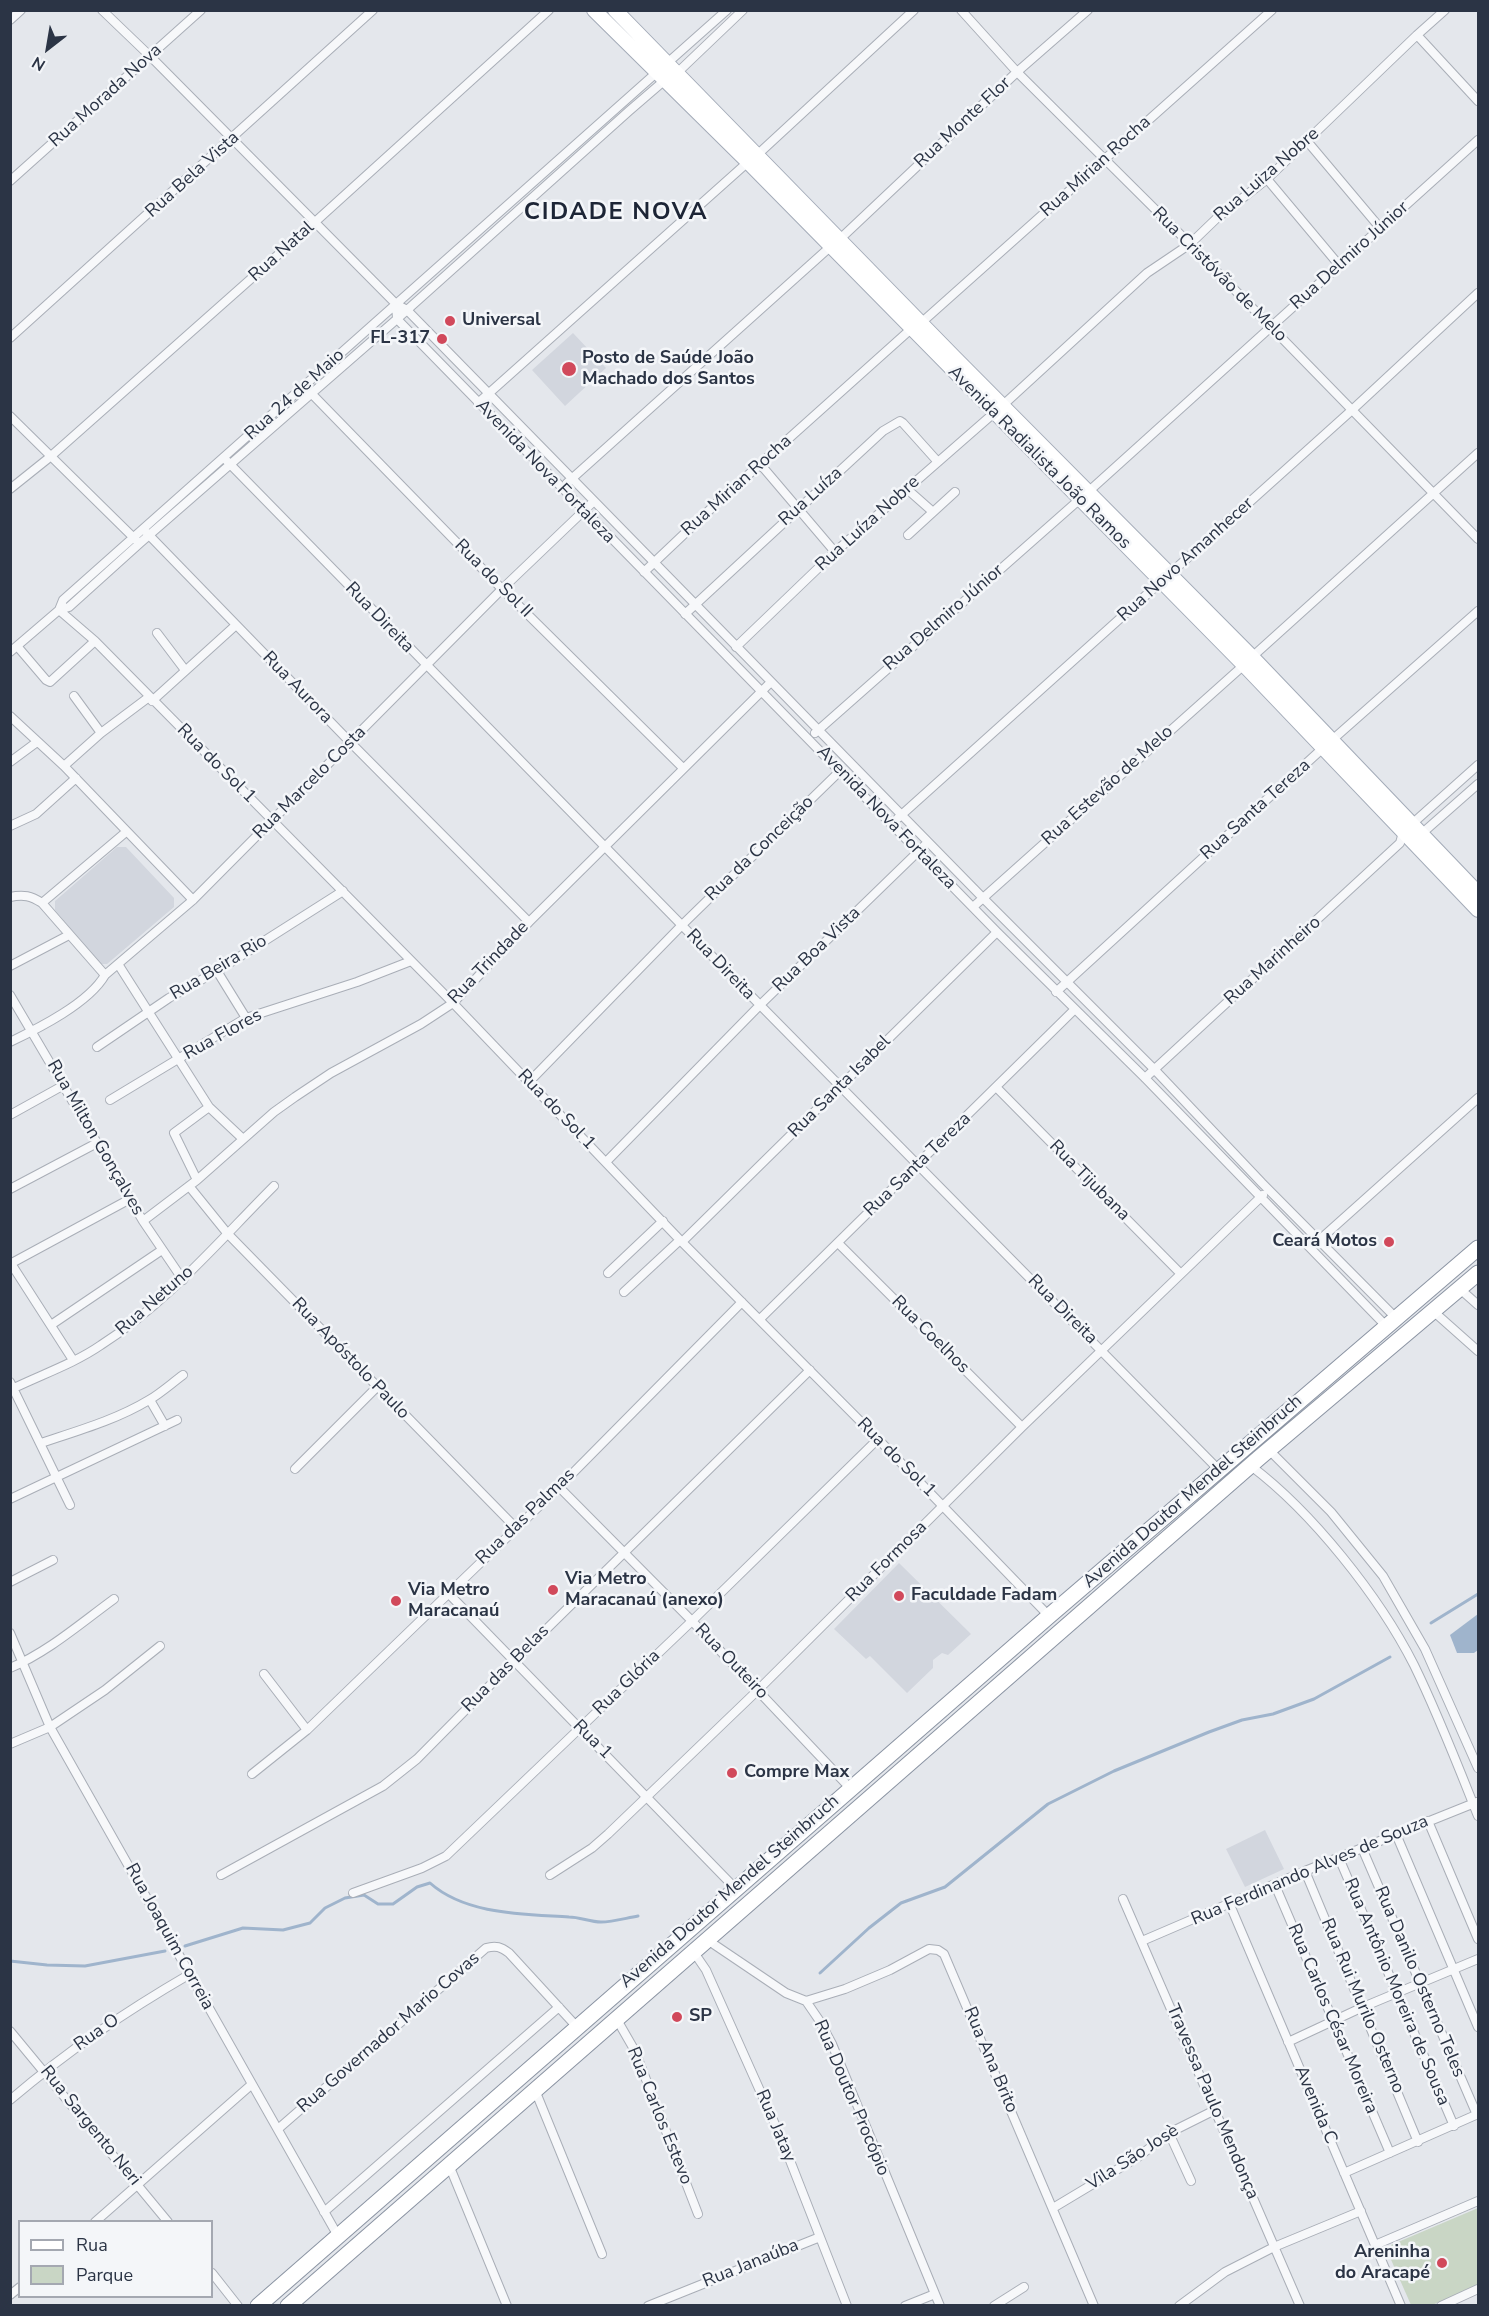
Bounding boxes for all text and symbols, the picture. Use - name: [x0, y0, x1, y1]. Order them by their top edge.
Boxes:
- north arrow: [18, 18, 78, 78]
- street label: Rua Morada Nova: [45, 40, 167, 152]
- text: N: [28, 51, 50, 76]
- street label: Rua Monte Flor: [910, 73, 1016, 173]
- street label: Rua Mirian Rocha: [1036, 112, 1156, 222]
- street label: Rua Luiza Nobre: [1210, 123, 1324, 227]
- street label: Rua Bela Vista: [142, 127, 244, 223]
- street label: Rua Delmiro Júnior: [1286, 197, 1414, 315]
- district label: CIDADE NOVA: [524, 199, 708, 227]
- street label: Rua Cristóvão de Melo: [1147, 203, 1291, 347]
- street label: Rua Natal: [245, 217, 319, 287]
- place label: Universal: [462, 310, 541, 332]
- marker: Universal: [443, 314, 457, 328]
- place label: FL-317: [370, 328, 430, 350]
- marker: FL-317: [435, 332, 449, 346]
- street label: Rua 24 de Maio: [241, 345, 349, 445]
- place label: Posto de Saúde João Machado dos Santos: [582, 348, 755, 391]
- marker: Posto de Saúde João Machado dos Santos: [560, 360, 578, 378]
- street label: Avenida Radialista João Ramos: [943, 362, 1135, 554]
- street label: Avenida Nova Fortaleza: [471, 396, 619, 548]
- street label: Rua Mirian Rocha: [677, 431, 797, 541]
- street label: Rua Luíza: [775, 463, 847, 531]
- street label: Rua Luíza Nobre: [812, 472, 924, 576]
- street label: Rua Novo Amanhecer: [1114, 493, 1258, 627]
- street label: Rua do Sol II: [449, 535, 537, 623]
- street label: Rua Delmiro Júnior: [880, 560, 1008, 676]
- street label: Rua Direita: [340, 578, 418, 658]
- street label: Rua Aurora: [257, 647, 337, 729]
- street label: Rua do Sol 1: [172, 720, 260, 808]
- street label: Rua Estevão de Melo: [1038, 721, 1178, 851]
- street label: Rua Marcelo Costa: [249, 722, 371, 844]
- street label: Avenida Nova Fortaleza: [812, 742, 960, 894]
- street label: Rua Santa Tereza: [1197, 755, 1315, 865]
- street label: Rua da Conceição: [701, 792, 819, 906]
- street label: Rua Boa Vista: [769, 903, 865, 997]
- street label: Rua Marinheiro: [1220, 912, 1326, 1010]
- street label: Rua Trindade: [444, 917, 534, 1009]
- street label: Rua Direita: [681, 925, 759, 1005]
- street label: Rua Beira Rio: [167, 931, 271, 1005]
- street label: Rua Flores: [180, 1005, 266, 1065]
- street label: Rua Santa Isabel: [784, 1031, 896, 1143]
- street label: Rua Milton Gonçalves: [42, 1057, 148, 1219]
- street label: Rua do Sol 1: [512, 1065, 600, 1155]
- street label: Rua Santa Tereza: [860, 1109, 976, 1221]
- street label: Rua Tijubana: [1044, 1136, 1134, 1226]
- place label: Ceará Motos: [1272, 1231, 1377, 1253]
- marker: Ceará Motos: [1382, 1235, 1396, 1249]
- street label: Rua Netuno: [112, 1261, 198, 1341]
- street label: Rua Direita: [1023, 1271, 1101, 1349]
- street label: Rua Coelhos: [886, 1291, 974, 1379]
- street label: Rua Apóstolo Paulo: [287, 1294, 413, 1424]
- street label: Avenida Doutor Mendel Steinbruch: [1079, 1391, 1307, 1593]
- street label: Rua do Sol 1: [852, 1414, 940, 1502]
- street label: Rua das Palmas: [472, 1464, 580, 1570]
- street label: Rua Formosa: [842, 1517, 932, 1607]
- place label: Via Metro Maracanaú (anexo): [565, 1569, 724, 1612]
- place label: Via Metro Maracanaú: [408, 1580, 499, 1622]
- marker: Via Metro Maracanaú (anexo): [546, 1583, 560, 1597]
- place label: Faculdade Fadam: [911, 1585, 1057, 1607]
- marker: Faculdade Fadam: [892, 1589, 906, 1603]
- marker: Via Metro Maracanaú: [389, 1594, 403, 1608]
- street label: Rua Outeiro: [690, 1620, 772, 1704]
- street label: Rua das Belas: [458, 1621, 554, 1717]
- street label: Rua Glória: [589, 1646, 665, 1720]
- street label: Rua 1: [568, 1716, 616, 1764]
- place label: Compre Max: [744, 1762, 849, 1784]
- marker: Compre Max: [725, 1766, 739, 1780]
- street label: Avenida Doutor Mendel Steinbruch: [616, 1791, 844, 1993]
- street label: Rua Ferdinando Alves de Souza: [1188, 1811, 1432, 1931]
- street label: Rua Joaquim Correia: [120, 1860, 218, 2014]
- street label: Rua Antônio Moreira de Sousa: [1338, 1875, 1454, 2109]
- street label: Rua Danilo Osterno Teles: [1369, 1883, 1469, 2081]
- street label: Rua Rui Murilo Osterno: [1315, 1915, 1409, 2097]
- street label: Rua Carlos César Moreira: [1282, 1921, 1382, 2117]
- street label: Rua Governador Mario Covas: [293, 1948, 485, 2118]
- street label: Travessa Paulo Mendonça: [1161, 2001, 1263, 2203]
- street label: Rua Ana Brito: [958, 2004, 1022, 2116]
- place label: SP: [689, 2006, 712, 2028]
- street label: Rua O: [70, 2010, 124, 2056]
- marker: SP: [670, 2010, 684, 2024]
- street label: Rua Doutor Procópio: [808, 2017, 894, 2179]
- street label: Rua Carlos Estevo: [622, 2044, 696, 2188]
- street label: Rua Sargento Neri: [35, 2062, 145, 2190]
- street label: Avenida C: [1289, 2063, 1341, 2147]
- street label: Rua Jatay: [750, 2086, 800, 2166]
- street label: Vila São Josè: [1083, 2120, 1183, 2196]
- legend: [18, 2220, 213, 2298]
- text: Rua: [76, 2233, 108, 2257]
- street label: Rua Janaúba: [700, 2235, 802, 2293]
- place label: Areninha do Aracapé: [1335, 2242, 1430, 2284]
- marker: Areninha do Aracapé: [1435, 2256, 1449, 2270]
- text: Parque: [76, 2263, 133, 2287]

